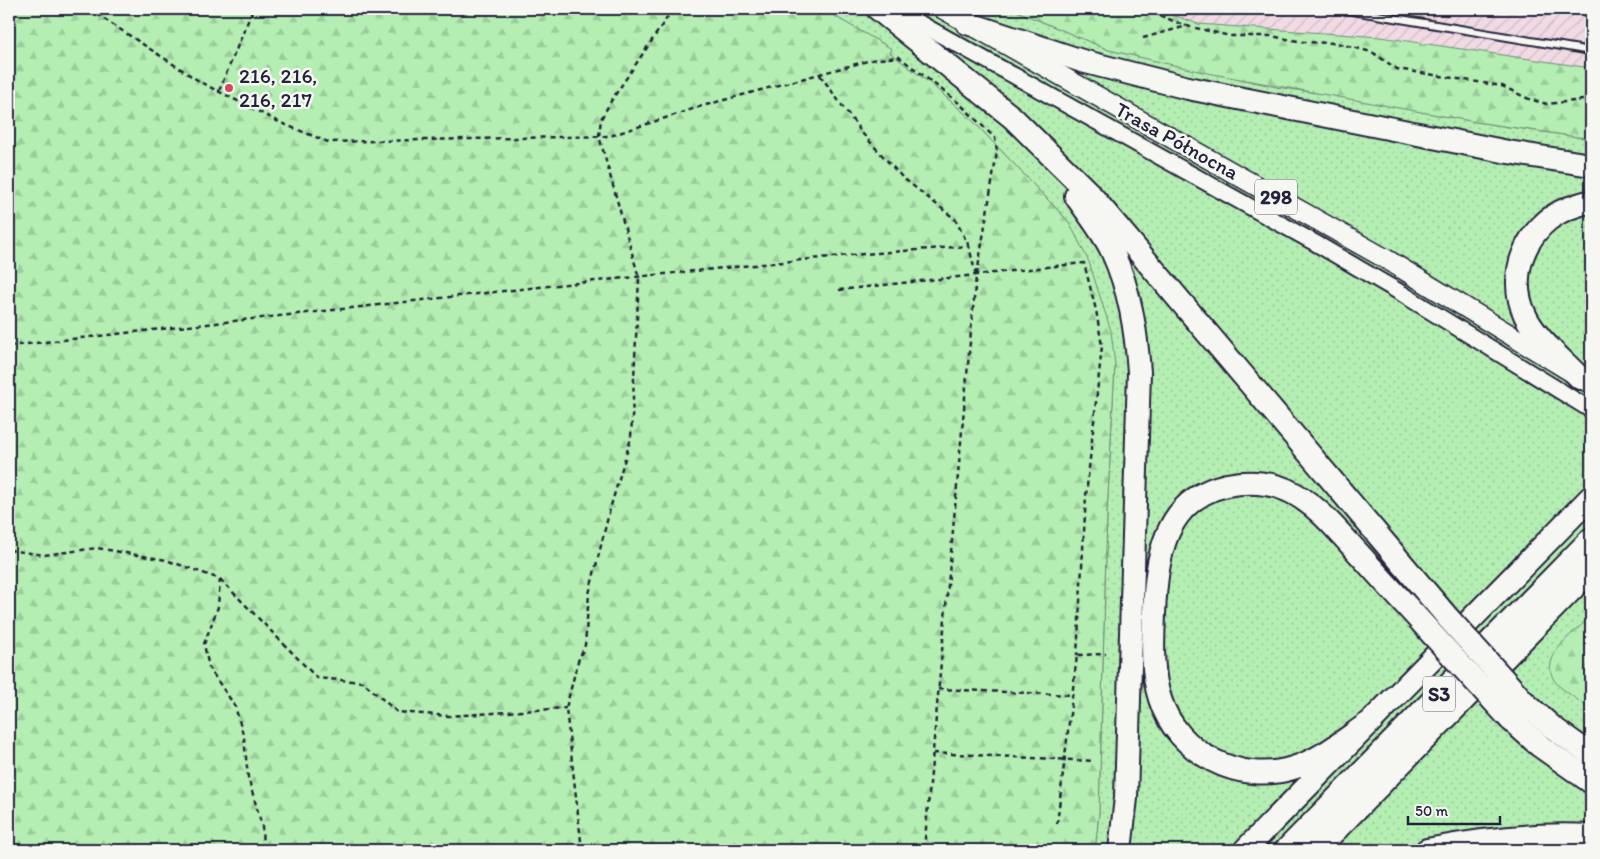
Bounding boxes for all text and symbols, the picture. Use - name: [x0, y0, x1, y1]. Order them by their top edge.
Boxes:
- place label: 216, 216, 216, 217: [239, 63, 317, 112]
- marker: 216, 216, 216, 217: [223, 82, 235, 94]
- street label: Trasa Północna: [1111, 96, 1243, 185]
- road number: 298: [1255, 180, 1297, 214]
- road number: S3: [1423, 676, 1455, 712]
- scale bar: [1408, 794, 1500, 826]
- text: 50 m: [1415, 802, 1448, 820]

